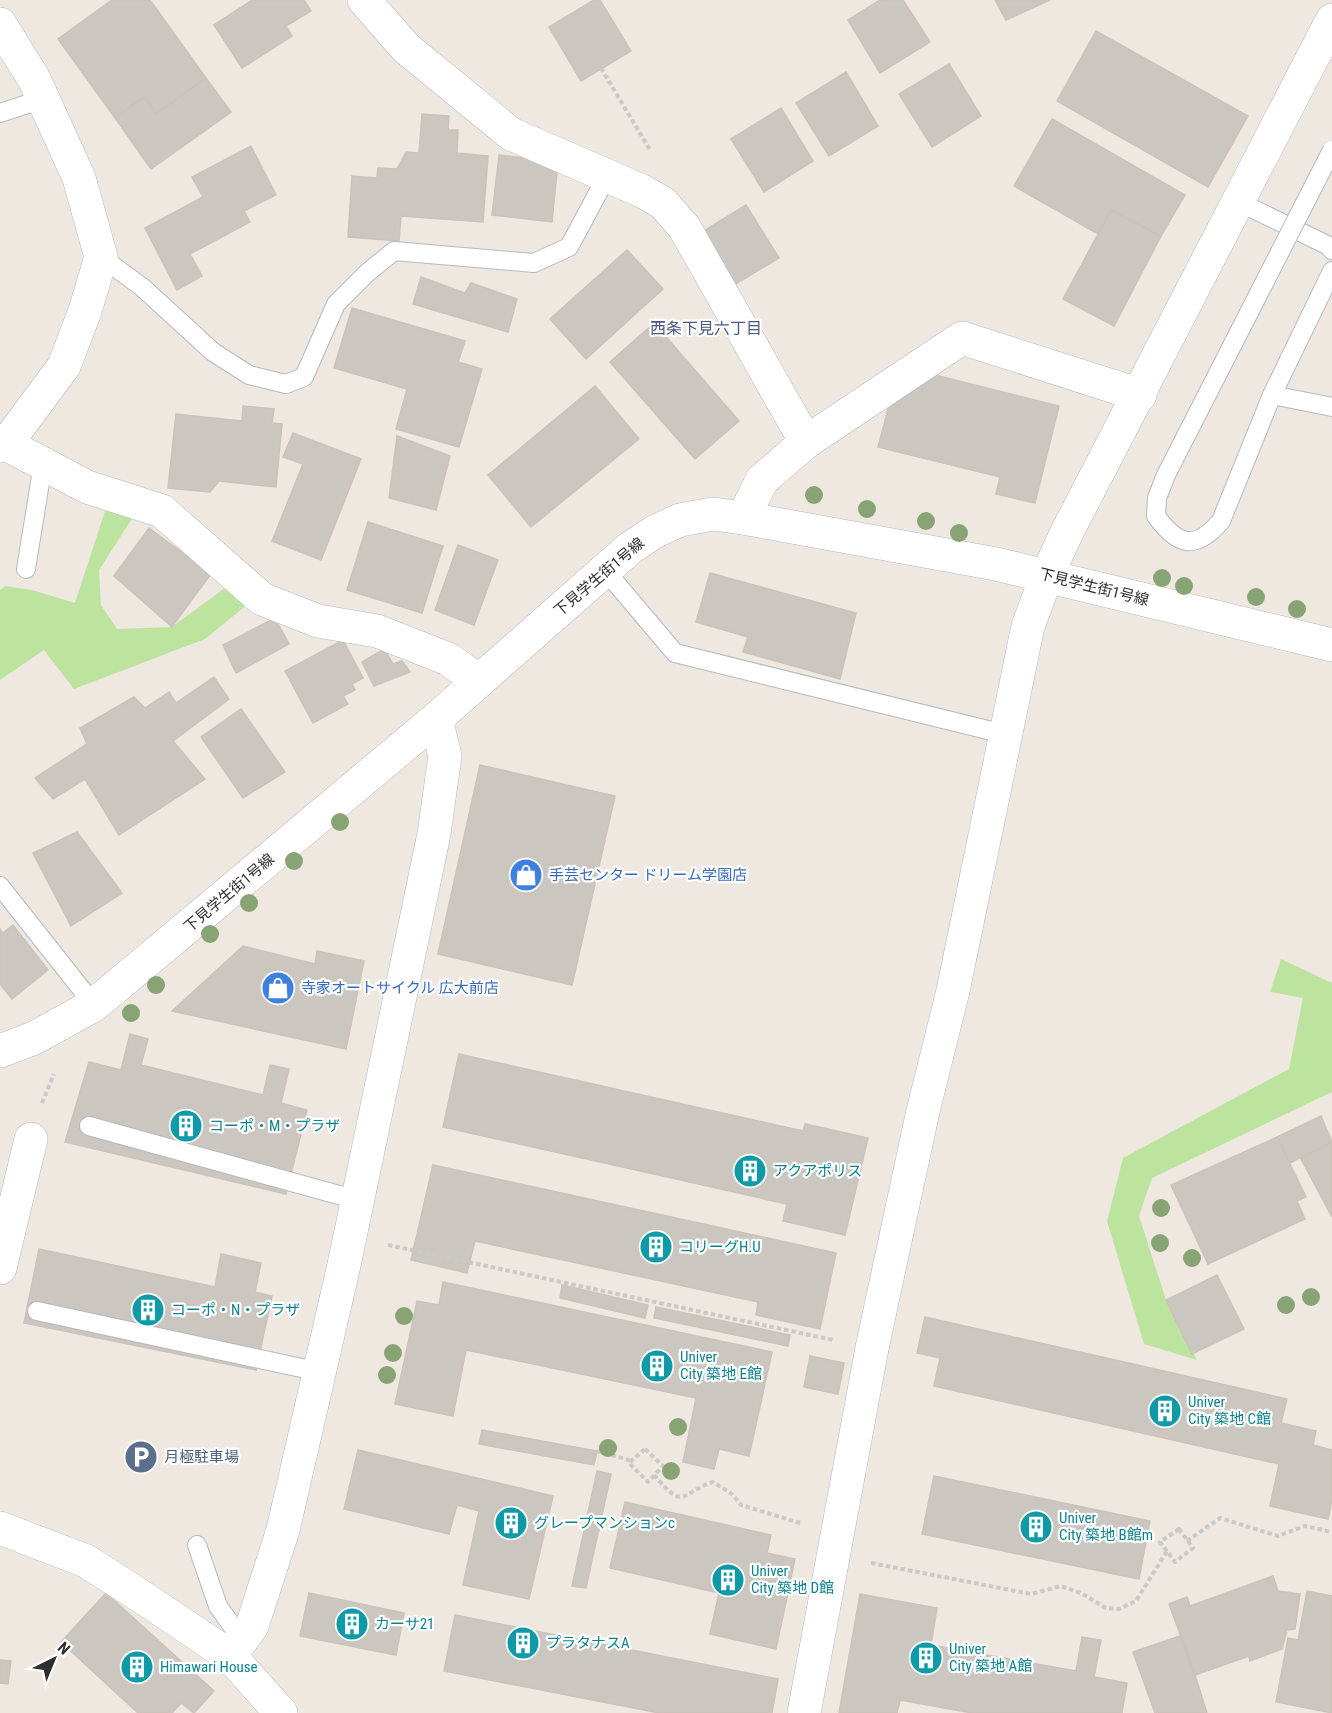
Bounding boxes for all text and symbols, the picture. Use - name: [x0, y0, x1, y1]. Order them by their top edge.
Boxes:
- district label: 西条下見六丁目: [650, 319, 762, 338]
- street label: 下見学生街1号線: [550, 534, 648, 620]
- street label: 下見学生街1号線: [1037, 565, 1151, 609]
- street label: 下見学生街1号線: [180, 850, 278, 936]
- shop icon: 手芸センター ドリーム学園店: [508, 857, 544, 893]
- place label: 手芸センター ドリーム学園店: [549, 866, 747, 884]
- shop icon: 寺家オートサイクル 広大前店: [260, 970, 296, 1006]
- place label: 寺家オートサイクル 広大前店: [301, 979, 499, 997]
- building icon: コーポ・M・プラザ: [168, 1108, 204, 1144]
- place label: コーポ・M・プラザ: [209, 1117, 340, 1135]
- building icon: アクアポリス: [732, 1153, 768, 1189]
- place label: アクアポリス: [773, 1162, 862, 1180]
- building icon: コリーグH.U: [638, 1229, 674, 1265]
- place label: コリーグH.U: [679, 1238, 761, 1256]
- building icon: コーポ・N・プラザ: [130, 1292, 166, 1328]
- place label: コーポ・N・プラザ: [171, 1301, 300, 1319]
- building icon: Univer City 築地 E館: [639, 1348, 675, 1384]
- place label: Univer City 築地 E館: [680, 1348, 762, 1383]
- building icon: Univer City 築地 C館: [1147, 1393, 1183, 1429]
- place label: Univer City 築地 C館: [1188, 1393, 1271, 1428]
- parking icon: 月極駐車場: [123, 1439, 159, 1475]
- place label: 月極駐車場: [164, 1448, 239, 1466]
- building icon: グレープマンションc: [493, 1505, 529, 1541]
- building icon: Univer City 築地 B館m: [1018, 1509, 1054, 1545]
- place label: Univer City 築地 B館m: [1059, 1509, 1153, 1544]
- place label: グレープマンションc: [534, 1514, 675, 1532]
- building icon: Univer City 築地 D館: [710, 1562, 746, 1598]
- place label: Univer City 築地 D館: [751, 1562, 834, 1597]
- building icon: カーサ21: [334, 1606, 370, 1642]
- place label: カーサ21: [375, 1615, 435, 1633]
- building icon: プラタナスA: [505, 1625, 541, 1661]
- north arrow: [24, 1629, 84, 1689]
- place label: プラタナスA: [546, 1634, 630, 1652]
- text: N: [54, 1638, 74, 1659]
- building icon: Univer City 築地 A館: [908, 1640, 944, 1676]
- place label: Univer City 築地 A館: [949, 1640, 1032, 1675]
- building icon: Himawari House: [119, 1649, 155, 1685]
- place label: Himawari House: [160, 1658, 258, 1676]

